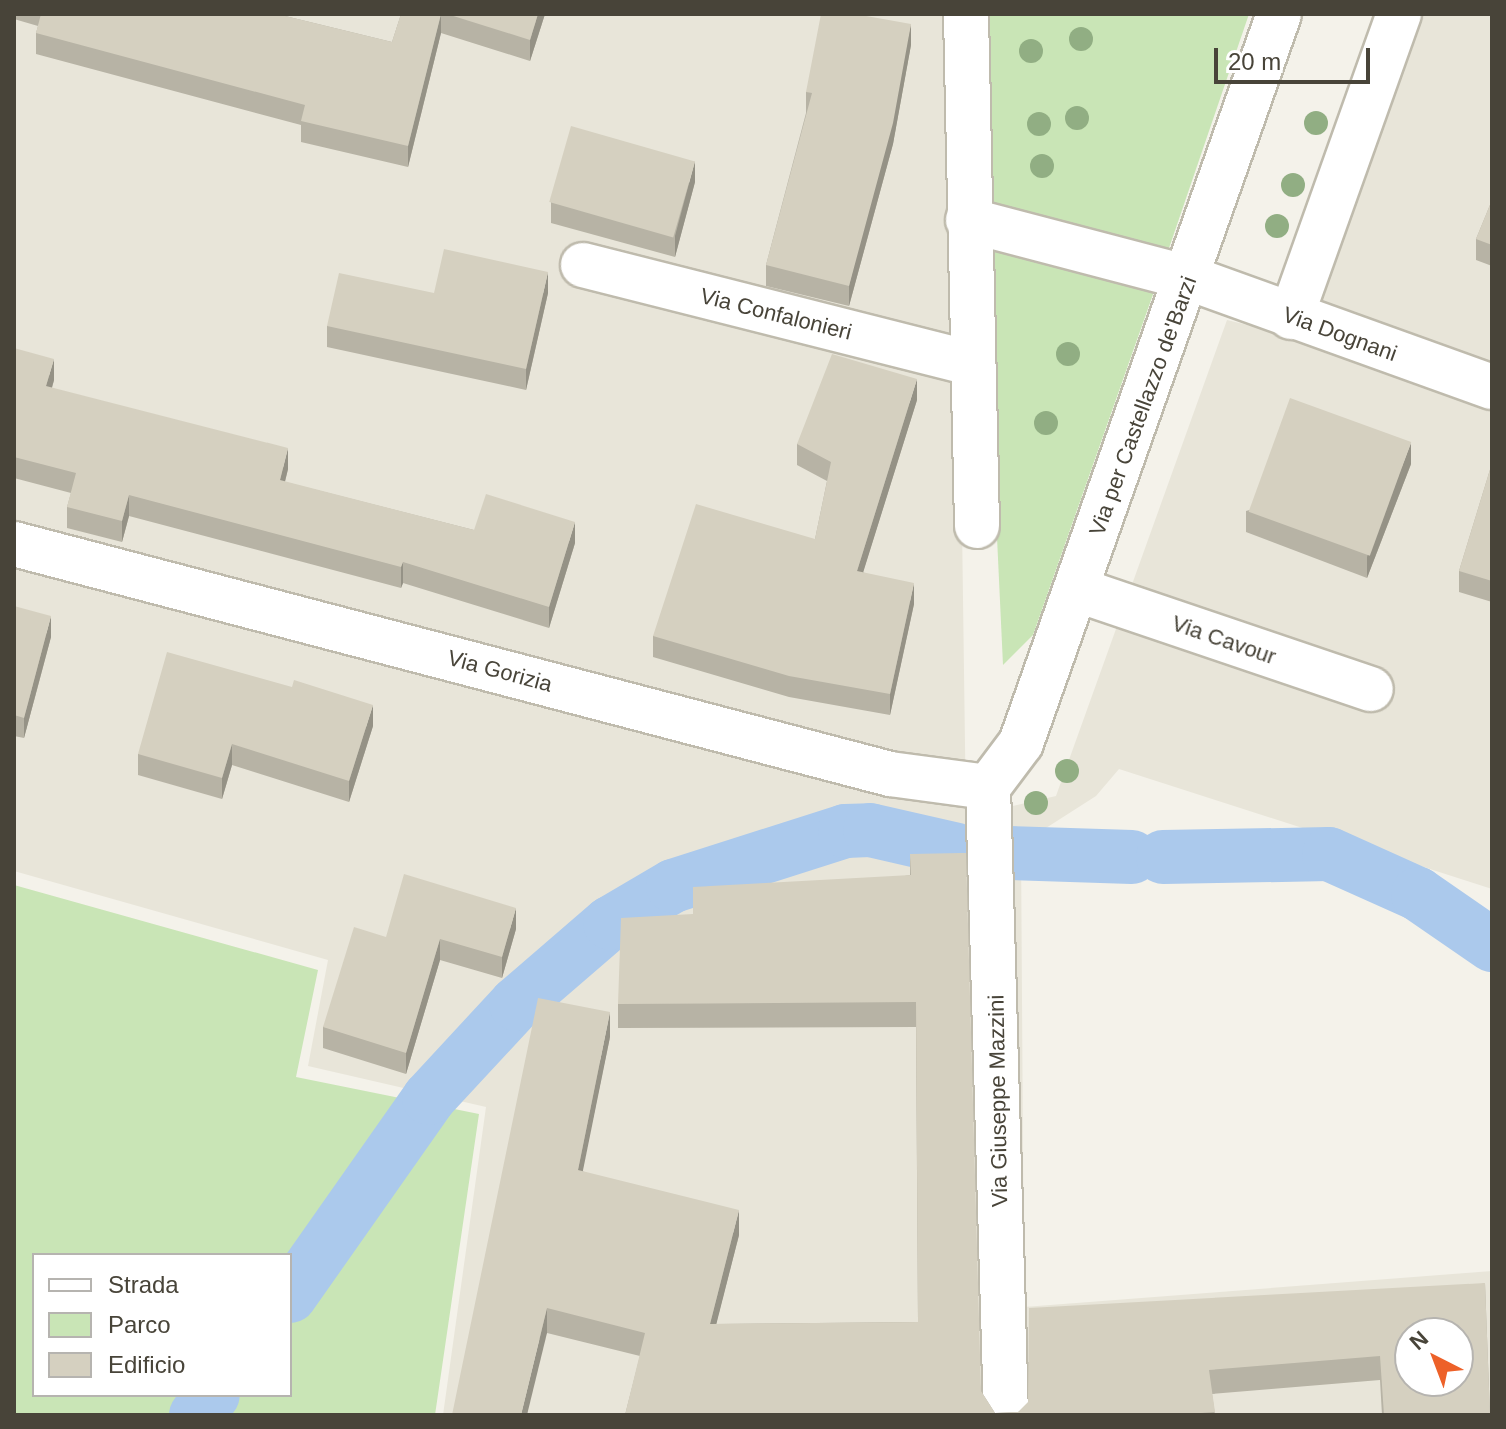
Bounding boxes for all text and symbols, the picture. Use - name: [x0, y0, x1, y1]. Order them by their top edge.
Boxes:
- scale bar: [1218, 32, 1374, 82]
- text: 20 m: [1228, 48, 1281, 75]
- street label: Via per Castellazzo de'Barzi: [1084, 273, 1202, 539]
- street label: Via Confalonieri: [698, 282, 854, 346]
- street label: Via Dognani: [1279, 301, 1401, 367]
- street label: Via Cavour: [1168, 610, 1280, 670]
- street label: Via Gorizia: [445, 644, 555, 698]
- street label: Via Giuseppe Mazzini: [983, 995, 1013, 1207]
- legend: [32, 1253, 292, 1397]
- text: Strada: [108, 1271, 179, 1298]
- text: Parco: [108, 1311, 171, 1338]
- north arrow: [1394, 1317, 1474, 1397]
- text: N: [1405, 1326, 1433, 1355]
- text: Edificio: [108, 1351, 185, 1378]

